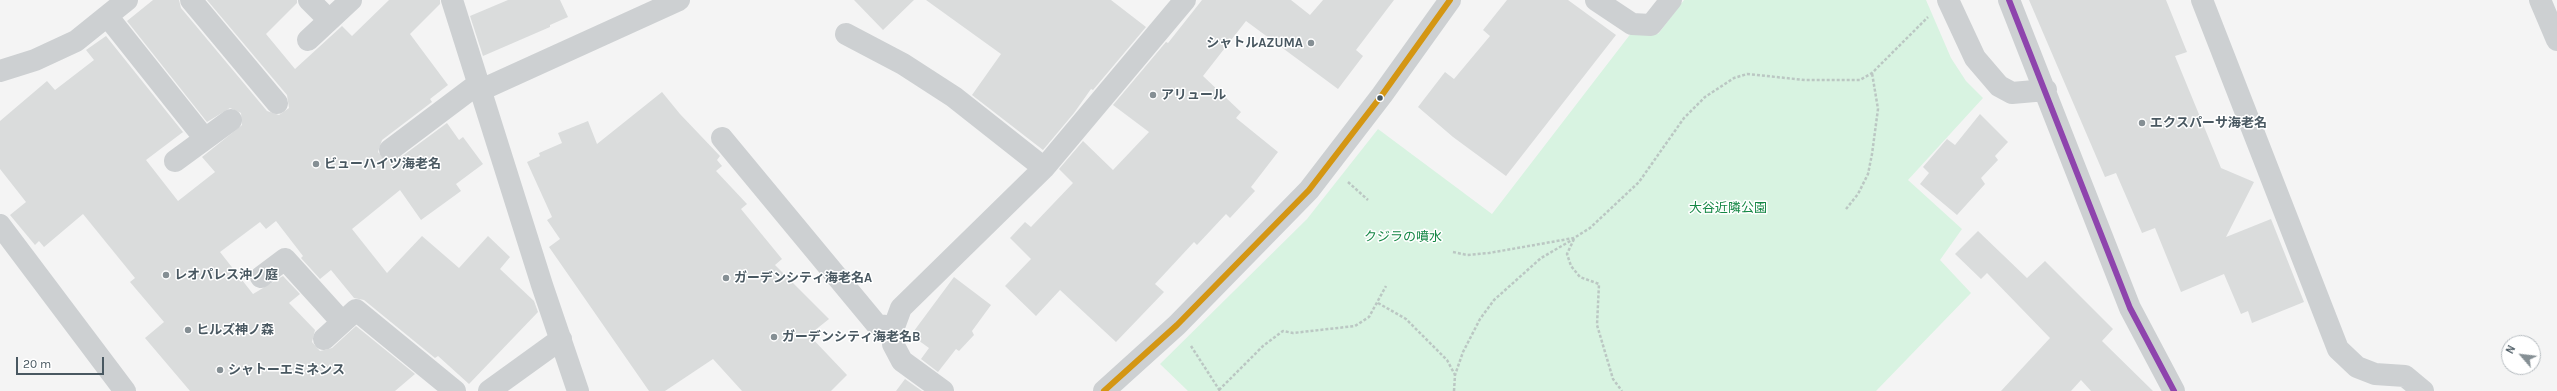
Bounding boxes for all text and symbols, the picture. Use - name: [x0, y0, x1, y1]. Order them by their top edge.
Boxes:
- place label: シャトルAZUMA: [1206, 35, 1303, 51]
- marker: シャトルAZUMA: [1306, 38, 1316, 48]
- place label: アリュール: [1161, 87, 1226, 103]
- marker: アリュール: [1148, 90, 1158, 100]
- unlabelled marker: [1375, 93, 1385, 103]
- place label: エクスパーサ海老名: [2150, 115, 2267, 131]
- marker: エクスパーサ海老名: [2137, 118, 2147, 128]
- place label: ビューハイツ海老名: [324, 156, 441, 172]
- marker: ビューハイツ海老名: [311, 159, 321, 169]
- park label: 大谷近隣公園: [1689, 200, 1767, 216]
- park label: クジラの噴水: [1364, 229, 1442, 245]
- place label: レオパレス沖ノ庭: [174, 267, 278, 283]
- marker: レオパレス沖ノ庭: [161, 270, 171, 280]
- place label: ガーデンシティ海老名A: [734, 270, 872, 286]
- marker: ガーデンシティ海老名A: [721, 273, 731, 283]
- place label: ヒルズ神ノ森: [196, 322, 274, 338]
- marker: ヒルズ神ノ森: [183, 325, 193, 335]
- place label: ガーデンシティ海老名B: [782, 329, 920, 345]
- marker: ガーデンシティ海老名B: [769, 332, 779, 342]
- north arrow: [2501, 335, 2541, 375]
- text: N: [2503, 343, 2518, 356]
- scale bar: [18, 349, 106, 375]
- text: 20 m: [23, 357, 51, 371]
- place label: シャトーエミネンス: [228, 362, 345, 378]
- marker: シャトーエミネンス: [215, 365, 225, 375]

